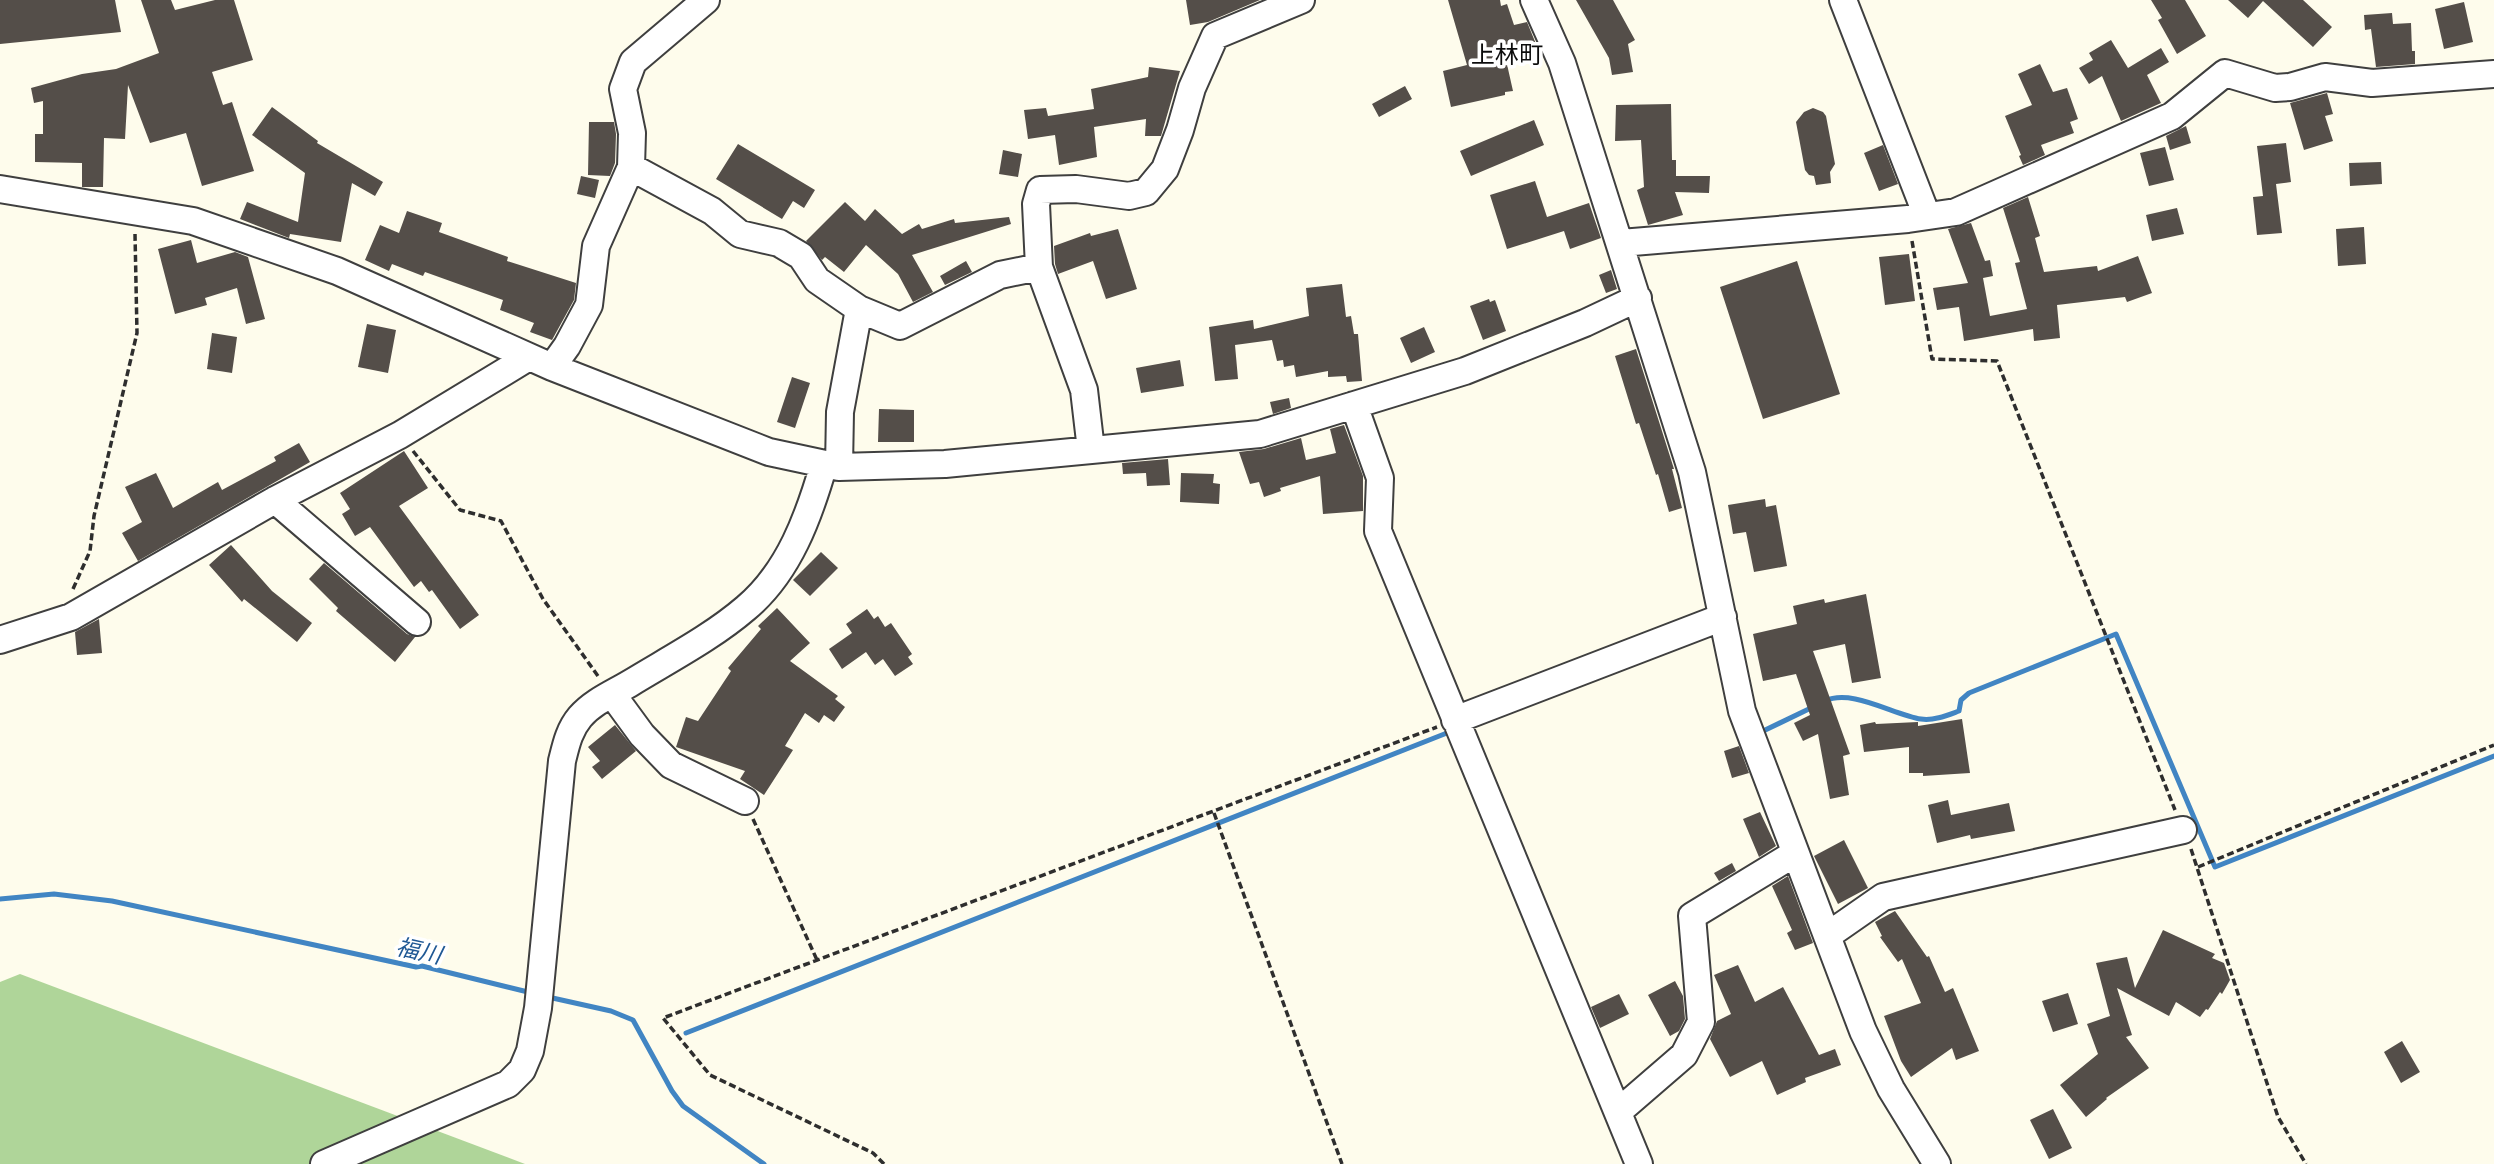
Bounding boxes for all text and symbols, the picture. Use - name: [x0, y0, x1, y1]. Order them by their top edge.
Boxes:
- district label: 上林町: [1471, 39, 1543, 70]
- water label: 福川: [394, 932, 448, 970]

